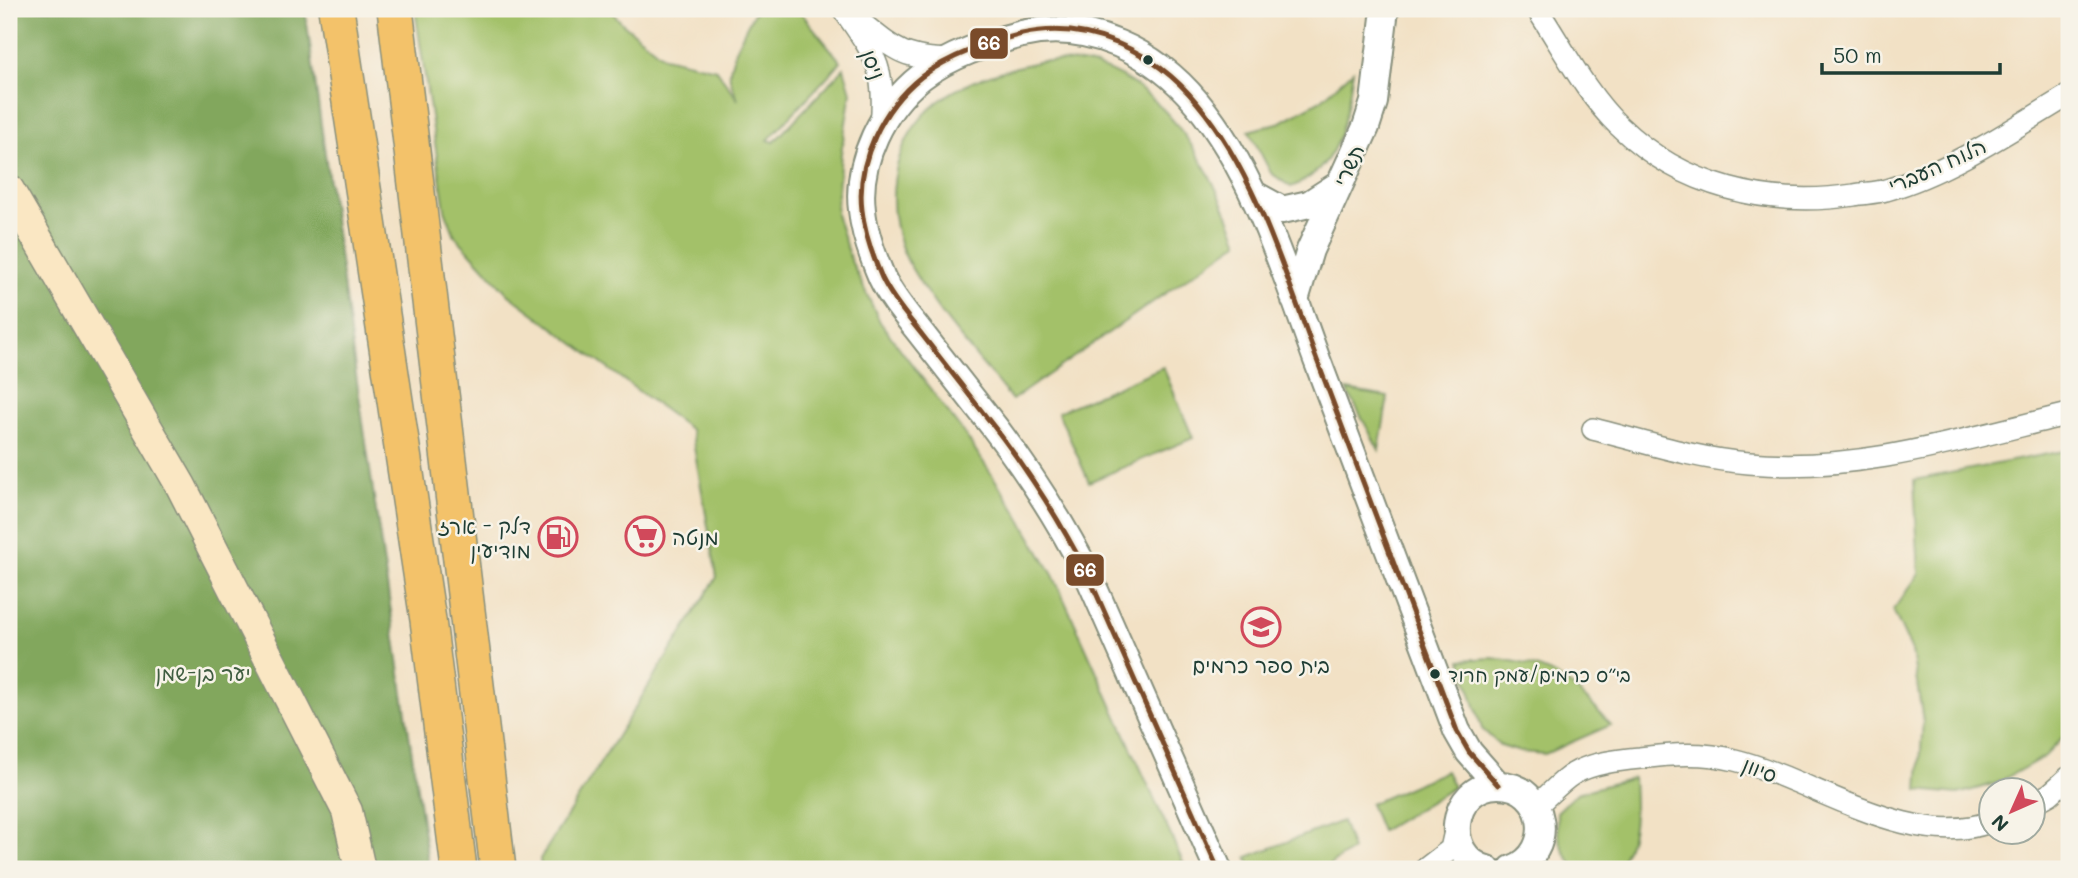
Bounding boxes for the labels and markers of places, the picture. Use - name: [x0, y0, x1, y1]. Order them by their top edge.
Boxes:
- unlabelled marker: [1141, 53, 1155, 67]
- place label: דלק - ארז מודיעין: [438, 512, 531, 564]
- supermarket icon: מנטה: [624, 515, 666, 557]
- fuel station icon: דלק - ארז מודיעין: [537, 516, 579, 558]
- place label: מנטה: [672, 523, 719, 550]
- school or university icon: בית ספר כרמים: [1240, 606, 1282, 648]
- place label: בית ספר כרמים: [1192, 651, 1330, 678]
- place label: בי״ס כרמים/עמק חרוד: [1448, 662, 1631, 687]
- marker: בי״ס כרמים/עמק חרוד: [1428, 667, 1442, 681]

